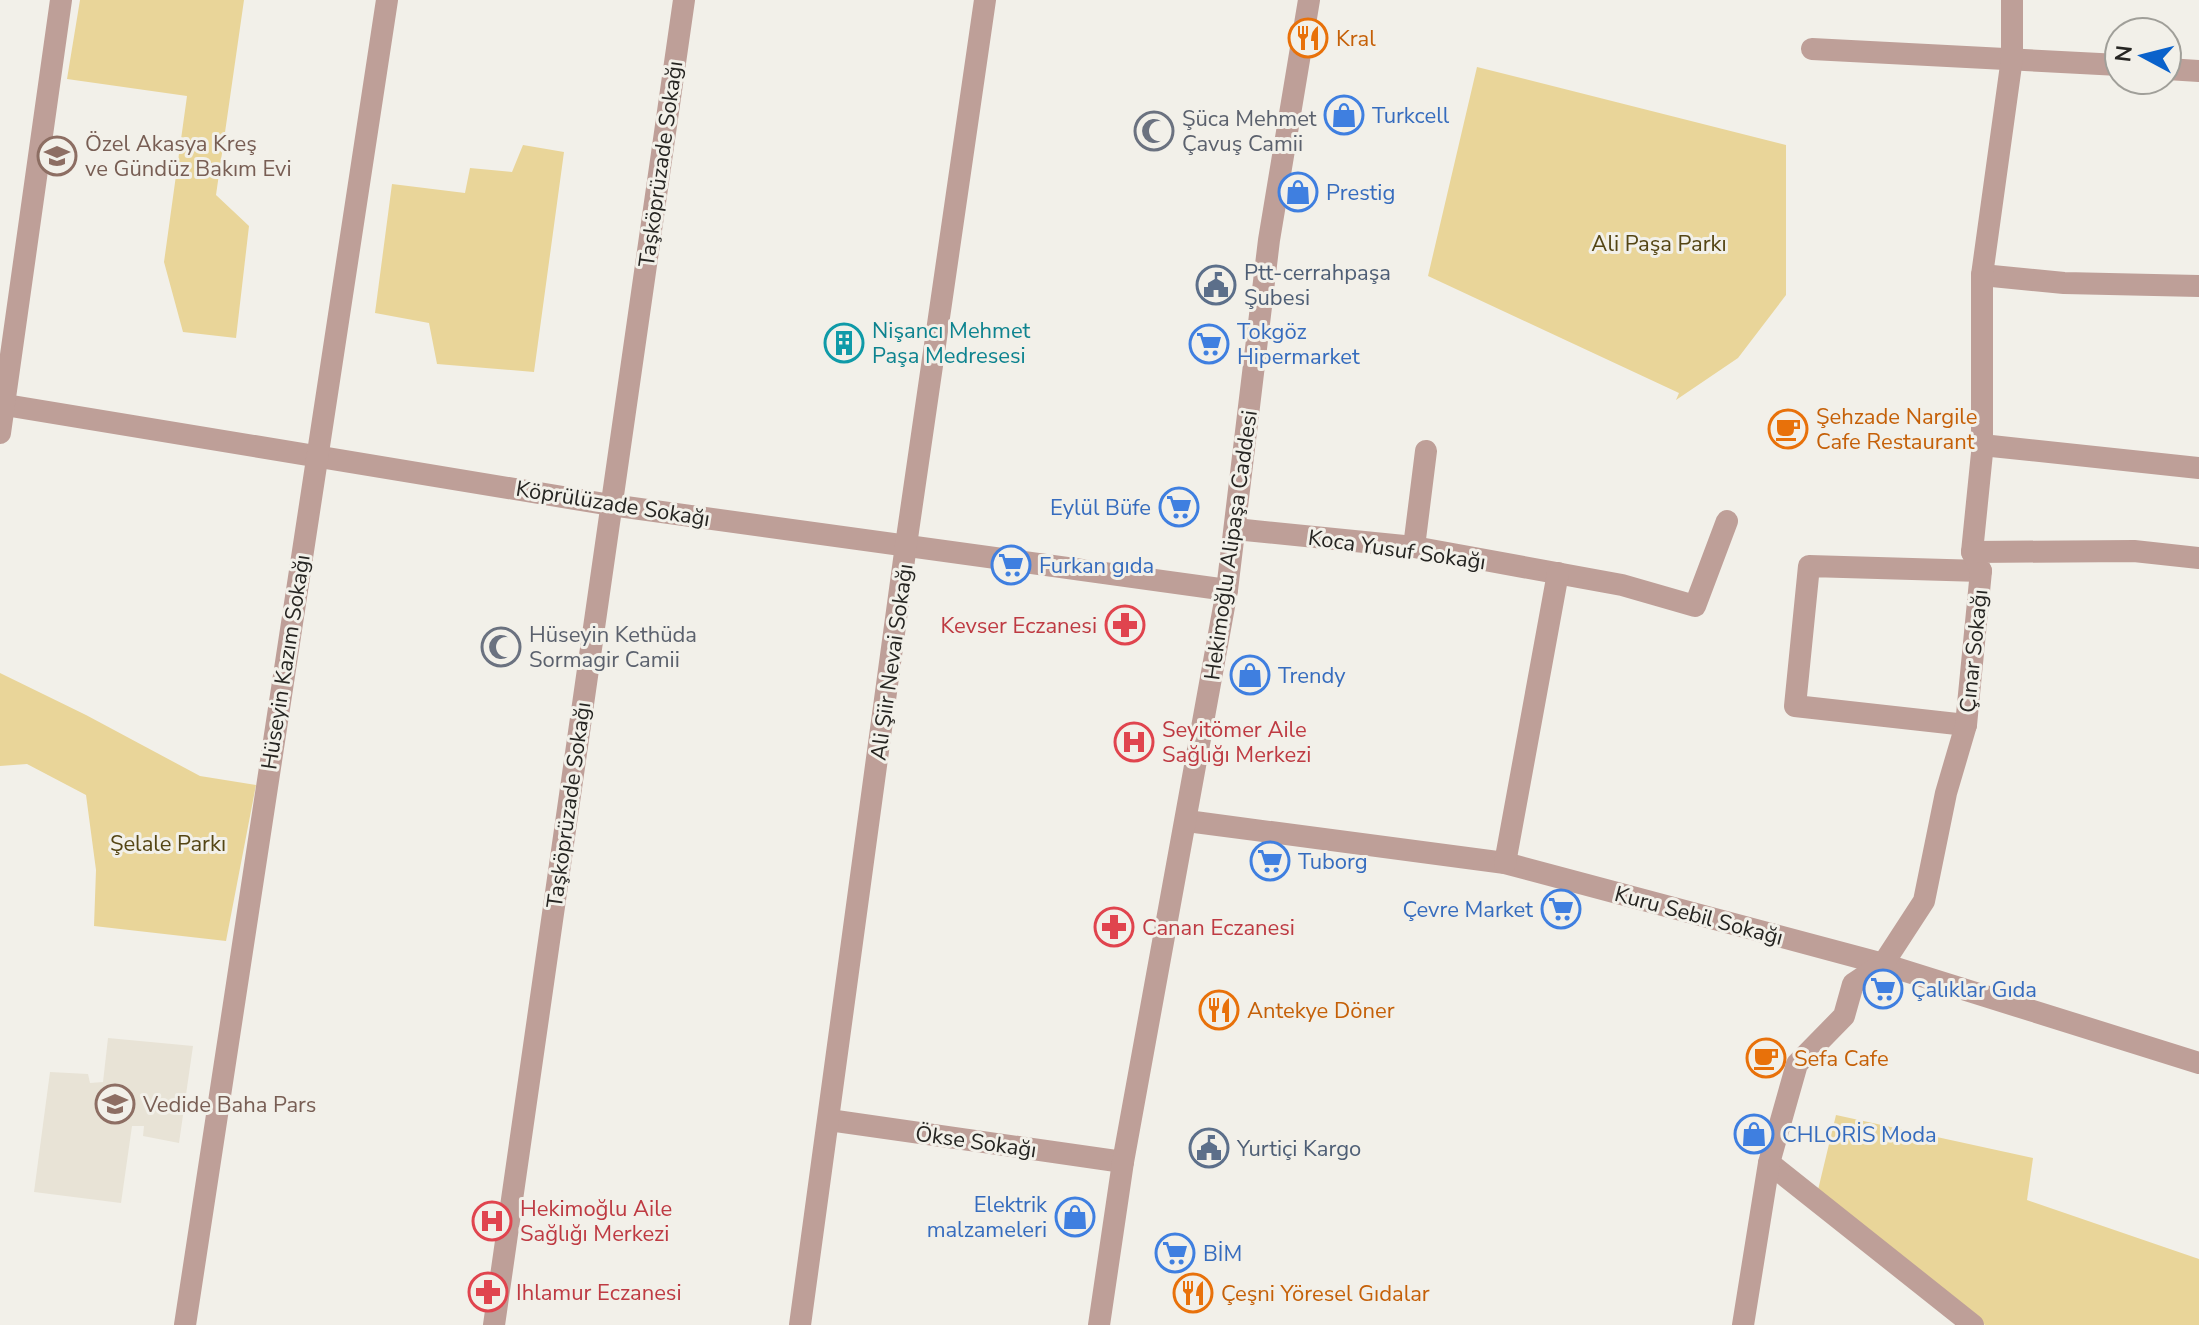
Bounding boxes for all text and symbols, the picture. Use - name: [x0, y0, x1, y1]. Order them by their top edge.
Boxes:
- north arrow: [2103, 16, 2183, 96]
- restaurant icon: Kral: [1287, 17, 1329, 59]
- place label: Kral: [1336, 24, 1376, 54]
- text: N: [2108, 44, 2140, 64]
- street label: Taşköprüzade Sokağı: [632, 59, 690, 269]
- shop icon: Turkcell: [1323, 94, 1365, 136]
- place label: Turkcell: [1372, 101, 1450, 131]
- place label: Şüca Mehmet Çavuş Camii: [1182, 104, 1317, 159]
- mosque icon: Şüca Mehmet Çavuş Camii: [1133, 110, 1175, 152]
- place label: Özel Akasya Kreş ve Gündüz Bakım Evi: [85, 129, 292, 184]
- school or university icon: Özel Akasya Kreş ve Gündüz Bakım Evi: [36, 135, 78, 177]
- shop icon: Prestig: [1277, 171, 1319, 213]
- place label: Prestig: [1326, 178, 1395, 208]
- park label: Ali Paşa Parkı: [1591, 229, 1727, 259]
- place label: Ptt-cerrahpaşa Şubesi: [1244, 258, 1391, 313]
- public building icon: Ptt-cerrahpaşa Şubesi: [1195, 264, 1237, 306]
- place label: Nişancı Mehmet Paşa Medresesi: [872, 316, 1031, 371]
- place label: Tokgöz Hipermarket: [1237, 317, 1360, 372]
- building icon: Nişancı Mehmet Paşa Medresesi: [823, 322, 865, 364]
- supermarket icon: Tokgöz Hipermarket: [1188, 323, 1230, 365]
- place label: Şehzade Nargile Cafe Restaurant: [1816, 402, 1977, 457]
- street label: Hekimoğlu Alipaşa Caddesi: [1197, 408, 1265, 682]
- cafe icon: Şehzade Nargile Cafe Restaurant: [1767, 408, 1809, 450]
- street label: Köprülüzade Sokağı: [514, 474, 712, 534]
- supermarket icon: Eylül Büfe: [1158, 486, 1200, 528]
- place label: Eylül Büfe: [1050, 493, 1151, 523]
- street label: Koca Yusuf Sokağı: [1306, 523, 1488, 577]
- supermarket icon: Furkan gıda: [990, 544, 1032, 586]
- place label: Furkan gıda: [1039, 551, 1154, 581]
- street label: Hüseyin Kazım Sokağı: [254, 552, 318, 772]
- street label: Ali Şiir Nevai Sokağı: [863, 562, 921, 762]
- street label: Çınar Sokağı: [1953, 588, 1995, 714]
- pharmacy icon: Kevser Eczanesi: [1104, 604, 1146, 646]
- place label: Kevser Eczanesi: [940, 611, 1097, 641]
- place label: Hüseyin Kethüda Sormagir Camii: [529, 620, 697, 675]
- mosque icon: Hüseyin Kethüda Sormagir Camii: [480, 626, 522, 668]
- shop icon: Trendy: [1229, 654, 1271, 696]
- place label: Trendy: [1278, 661, 1346, 691]
- street label: Taşköprüzade Sokağı: [540, 700, 598, 910]
- place label: Seyitömer Aile Sağlığı Merkezi: [1162, 715, 1311, 770]
- hospital icon: Seyitömer Aile Sağlığı Merkezi: [1113, 721, 1155, 763]
- park label: Şelale Parkı: [110, 829, 226, 859]
- supermarket icon: Tuborg: [1249, 840, 1291, 882]
- place label: Tuborg: [1298, 847, 1368, 877]
- street label: Kuru Sebil Sokağı: [1611, 879, 1786, 953]
- supermarket icon: Çevre Market: [1540, 888, 1582, 930]
- place label: Çevre Market: [1403, 895, 1533, 925]
- pharmacy icon: Canan Eczanesi: [1093, 906, 1135, 948]
- place label: Canan Eczanesi: [1142, 913, 1295, 943]
- supermarket icon: Çalıklar Gıda: [1862, 968, 1904, 1010]
- place label: Çalıklar Gıda: [1911, 975, 2037, 1005]
- restaurant icon: Antekye Döner: [1198, 989, 1240, 1031]
- place label: Antekye Döner: [1247, 996, 1395, 1026]
- cafe icon: Sefa Cafe: [1745, 1037, 1787, 1079]
- place label: Sefa Cafe: [1794, 1044, 1889, 1074]
- school or university icon: Vedide Baha Pars: [94, 1083, 136, 1125]
- place label: Vedide Baha Pars: [142, 1090, 316, 1120]
- shop icon: CHLORİS Moda: [1733, 1113, 1775, 1155]
- street label: Ökse Sokağı: [913, 1119, 1038, 1165]
- place label: CHLORİS Moda: [1782, 1120, 1937, 1150]
- public building icon: Yurtiçi Kargo: [1188, 1127, 1230, 1169]
- place label: Yurtiçi Kargo: [1236, 1134, 1361, 1164]
- place label: Elektrik malzameleri: [927, 1190, 1048, 1245]
- place label: Hekimoğlu Aile Sağlığı Merkezi: [520, 1194, 672, 1249]
- shop icon: Elektrik malzameleri: [1054, 1196, 1096, 1238]
- hospital icon: Hekimoğlu Aile Sağlığı Merkezi: [471, 1200, 513, 1242]
- supermarket icon: BİM: [1154, 1232, 1196, 1274]
- place label: BİM: [1203, 1239, 1242, 1269]
- pharmacy icon: Ihlamur Eczanesi: [467, 1271, 509, 1313]
- restaurant icon: Çeşni Yöresel Gıdalar: [1172, 1272, 1214, 1314]
- place label: Ihlamur Eczanesi: [516, 1278, 682, 1308]
- place label: Çeşni Yöresel Gıdalar: [1221, 1279, 1430, 1309]

